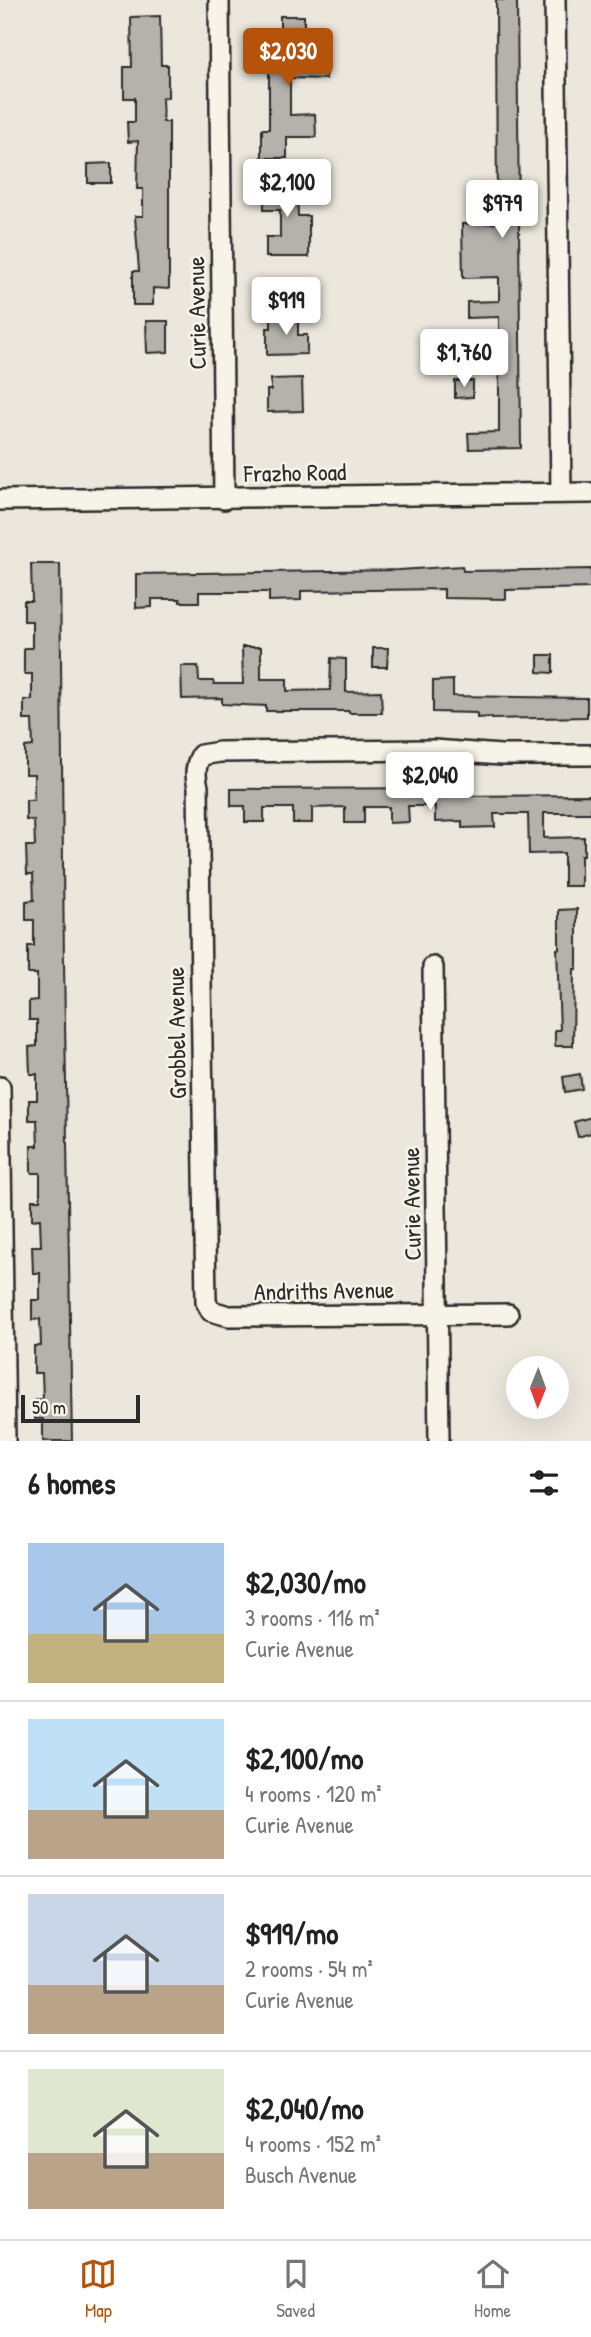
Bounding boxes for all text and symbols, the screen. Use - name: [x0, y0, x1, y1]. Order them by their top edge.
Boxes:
- pin: $2,030: [231, 28, 345, 88]
- text: $2,030: [259, 35, 317, 66]
- pin: $2,100: [230, 160, 344, 219]
- text: $2,100: [259, 166, 315, 197]
- pin: $979: [461, 180, 543, 240]
- text: $979: [482, 187, 522, 218]
- street label: Curie Avenue: [179, 256, 213, 370]
- pin: $919: [245, 278, 327, 337]
- text: $919: [268, 284, 304, 315]
- pin: $1,760: [407, 330, 521, 389]
- text: $1,760: [436, 336, 492, 367]
- street label: Frazho Road: [242, 455, 347, 489]
- pin: $2,040: [373, 752, 487, 812]
- text: $2,040: [402, 759, 458, 790]
- street label: Grobbel Avenue: [159, 966, 193, 1100]
- street label: Curie Avenue: [394, 1147, 428, 1261]
- street label: Andriths Avenue: [253, 1273, 395, 1307]
- north arrow: [506, 1356, 569, 1419]
- map controls: [506, 1356, 569, 1419]
- scale bar: [21, 1392, 140, 1424]
- text: 50 m: [32, 1394, 66, 1420]
- text: 6 homes: [28, 1463, 115, 1503]
- icon: filters: [525, 1464, 563, 1502]
- text: $2,030/mo: [245, 1562, 366, 1602]
- icon: home: [84, 1571, 168, 1655]
- text: 3 rooms · 116 m²: [245, 1602, 380, 1633]
- text: Curie Avenue: [245, 1633, 354, 1664]
- text: $2,100/mo: [245, 1738, 363, 1778]
- icon: home: [84, 1747, 168, 1831]
- text: 4 rooms · 120 m²: [245, 1778, 382, 1809]
- text: Curie Avenue: [245, 1809, 354, 1840]
- text: $919/mo: [245, 1913, 338, 1953]
- icon: home: [84, 1922, 168, 2006]
- text: 2 rooms · 54 m²: [245, 1953, 373, 1984]
- text: Curie Avenue: [245, 1984, 354, 2015]
- text: $2,040/mo: [245, 2088, 364, 2128]
- icon: home: [84, 2097, 168, 2181]
- text: 4 rooms · 152 m²: [245, 2128, 381, 2159]
- text: Busch Avenue: [245, 2159, 357, 2190]
- tab: Map: [79, 2255, 117, 2323]
- tab: Saved: [276, 2255, 315, 2323]
- tab: Home: [474, 2255, 512, 2323]

